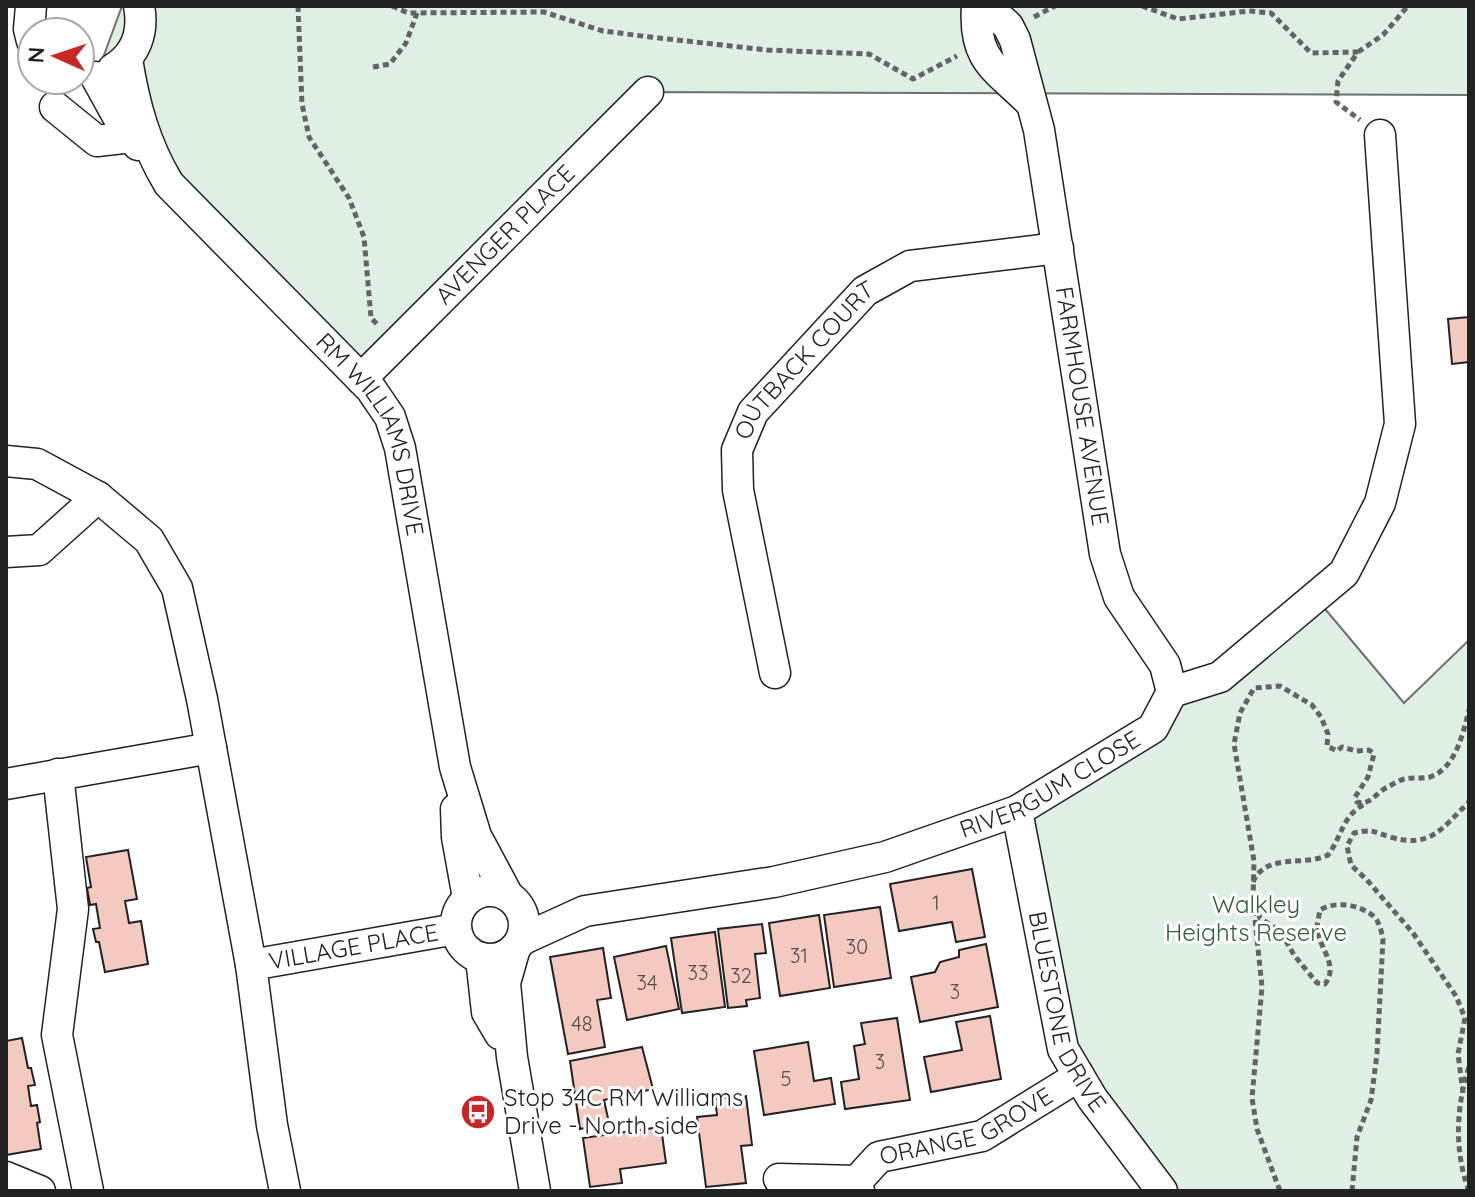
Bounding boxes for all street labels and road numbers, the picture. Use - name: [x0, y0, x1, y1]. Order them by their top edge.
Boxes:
- street label: AVENGER PLACE: [428, 158, 581, 310]
- street label: OUTBACK COURT: [727, 273, 878, 444]
- street label: FARMHOUSE AVENUE: [1050, 284, 1116, 528]
- street label: RM WILLIAMS DRIVE: [310, 326, 431, 538]
- street label: RIVERGUM CLOSE: [955, 724, 1145, 844]
- street label: BLUESTONE DRIVE: [1023, 908, 1113, 1118]
- street label: VILLAGE PLACE: [266, 916, 440, 976]
- street label: ORANGE GROVE: [877, 1080, 1058, 1171]

